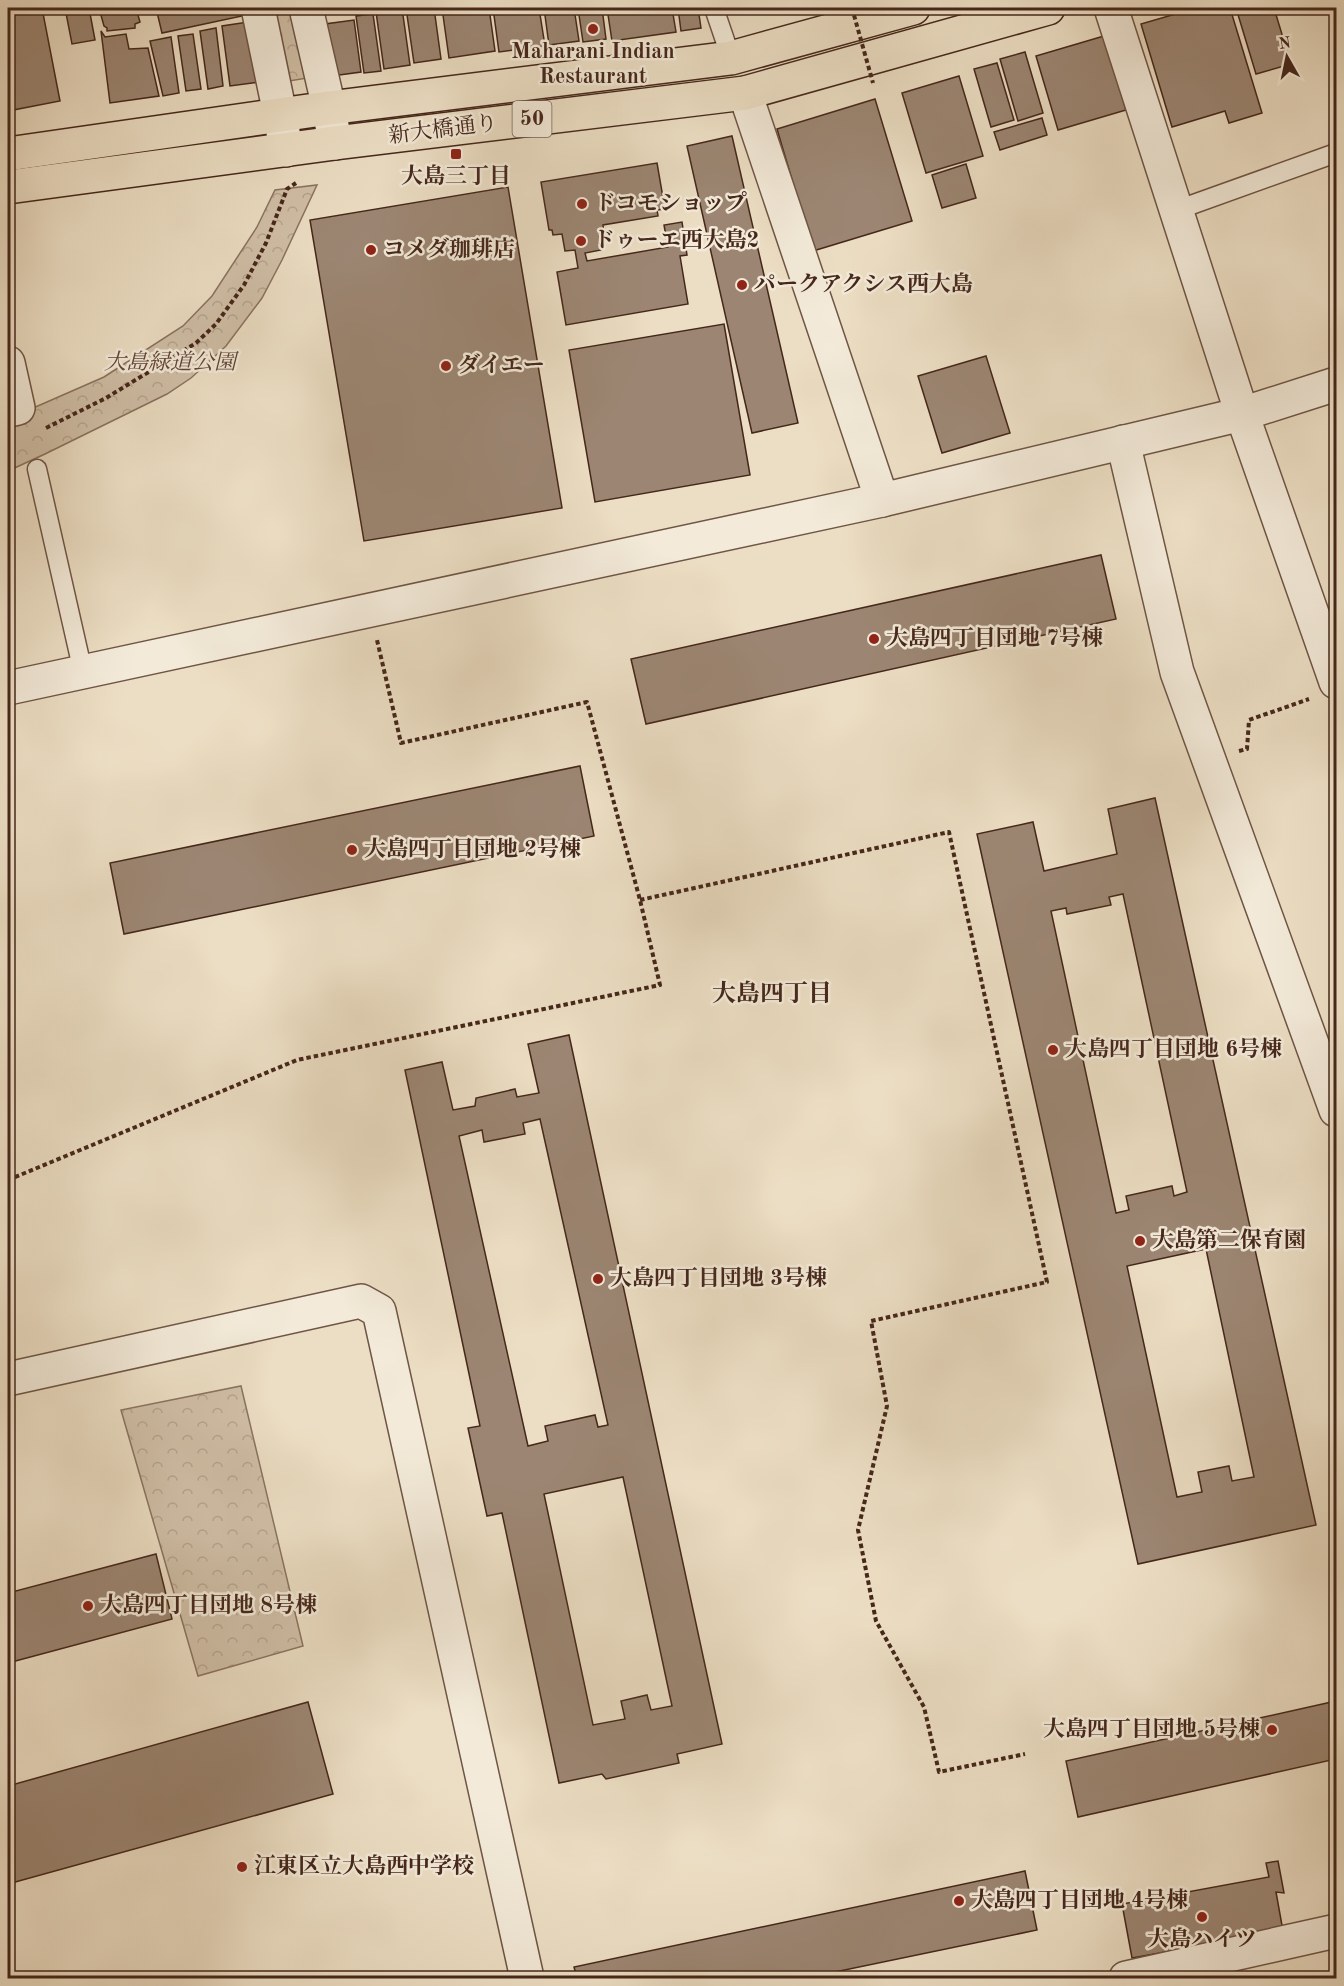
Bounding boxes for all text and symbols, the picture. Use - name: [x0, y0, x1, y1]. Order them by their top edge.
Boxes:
- marker: Maharani Indian Restaurant: [586, 22, 600, 36]
- north arrow: [1257, 27, 1317, 87]
- text: N: [1278, 35, 1293, 53]
- place label: Maharani Indian Restaurant: [511, 41, 675, 88]
- road number: 50: [512, 101, 552, 137]
- street label: 新大橋通り: [387, 110, 499, 148]
- marker: 大島三丁目: [449, 147, 463, 161]
- place label: 大島三丁目: [401, 164, 511, 188]
- place label: ドコモショップ: [594, 191, 747, 215]
- marker: ドコモショップ: [575, 197, 589, 211]
- place label: ドゥーエ西大島2: [593, 228, 759, 252]
- marker: ドゥーエ西大島2: [574, 234, 588, 248]
- place label: コメダ珈琲店: [383, 237, 515, 261]
- marker: コメダ珈琲店: [364, 243, 378, 257]
- place label: パークアクシス西大島: [754, 272, 973, 296]
- marker: パークアクシス西大島: [735, 278, 749, 292]
- park label: 大島緑道公園: [104, 350, 239, 374]
- place label: ダイエー: [458, 353, 545, 377]
- marker: ダイエー: [439, 359, 453, 373]
- place label: 大島四丁目団地 7号棟: [886, 626, 1103, 650]
- marker: 大島四丁目団地 7号棟: [867, 632, 881, 646]
- place label: 大島四丁目団地 2号棟: [364, 837, 581, 861]
- marker: 大島四丁目団地 2号棟: [345, 843, 359, 857]
- district label: 大島四丁目: [712, 980, 832, 1007]
- place label: 大島四丁目団地 6号棟: [1065, 1037, 1282, 1061]
- marker: 大島四丁目団地 6号棟: [1046, 1043, 1060, 1057]
- place label: 大島第二保育園: [1152, 1228, 1306, 1252]
- marker: 大島第二保育園: [1133, 1234, 1147, 1248]
- place label: 大島四丁目団地 3号棟: [610, 1266, 827, 1290]
- marker: 大島四丁目団地 3号棟: [591, 1272, 605, 1286]
- place label: 大島四丁目団地 8号棟: [100, 1593, 317, 1617]
- marker: 大島四丁目団地 8号棟: [81, 1599, 95, 1613]
- place label: 大島四丁目団地 5号棟: [1043, 1717, 1260, 1741]
- marker: 大島四丁目団地 5号棟: [1265, 1723, 1279, 1737]
- place label: 江東区立大島西中学校: [254, 1853, 474, 1878]
- marker: 江東区立大島西中学校: [235, 1860, 249, 1874]
- place label: 大島四丁目団地 4号棟: [971, 1888, 1188, 1912]
- marker: 大島四丁目団地 4号棟: [952, 1894, 966, 1908]
- marker: 大島ハイツ: [1195, 1910, 1209, 1924]
- place label: 大島ハイツ: [1147, 1927, 1257, 1951]

